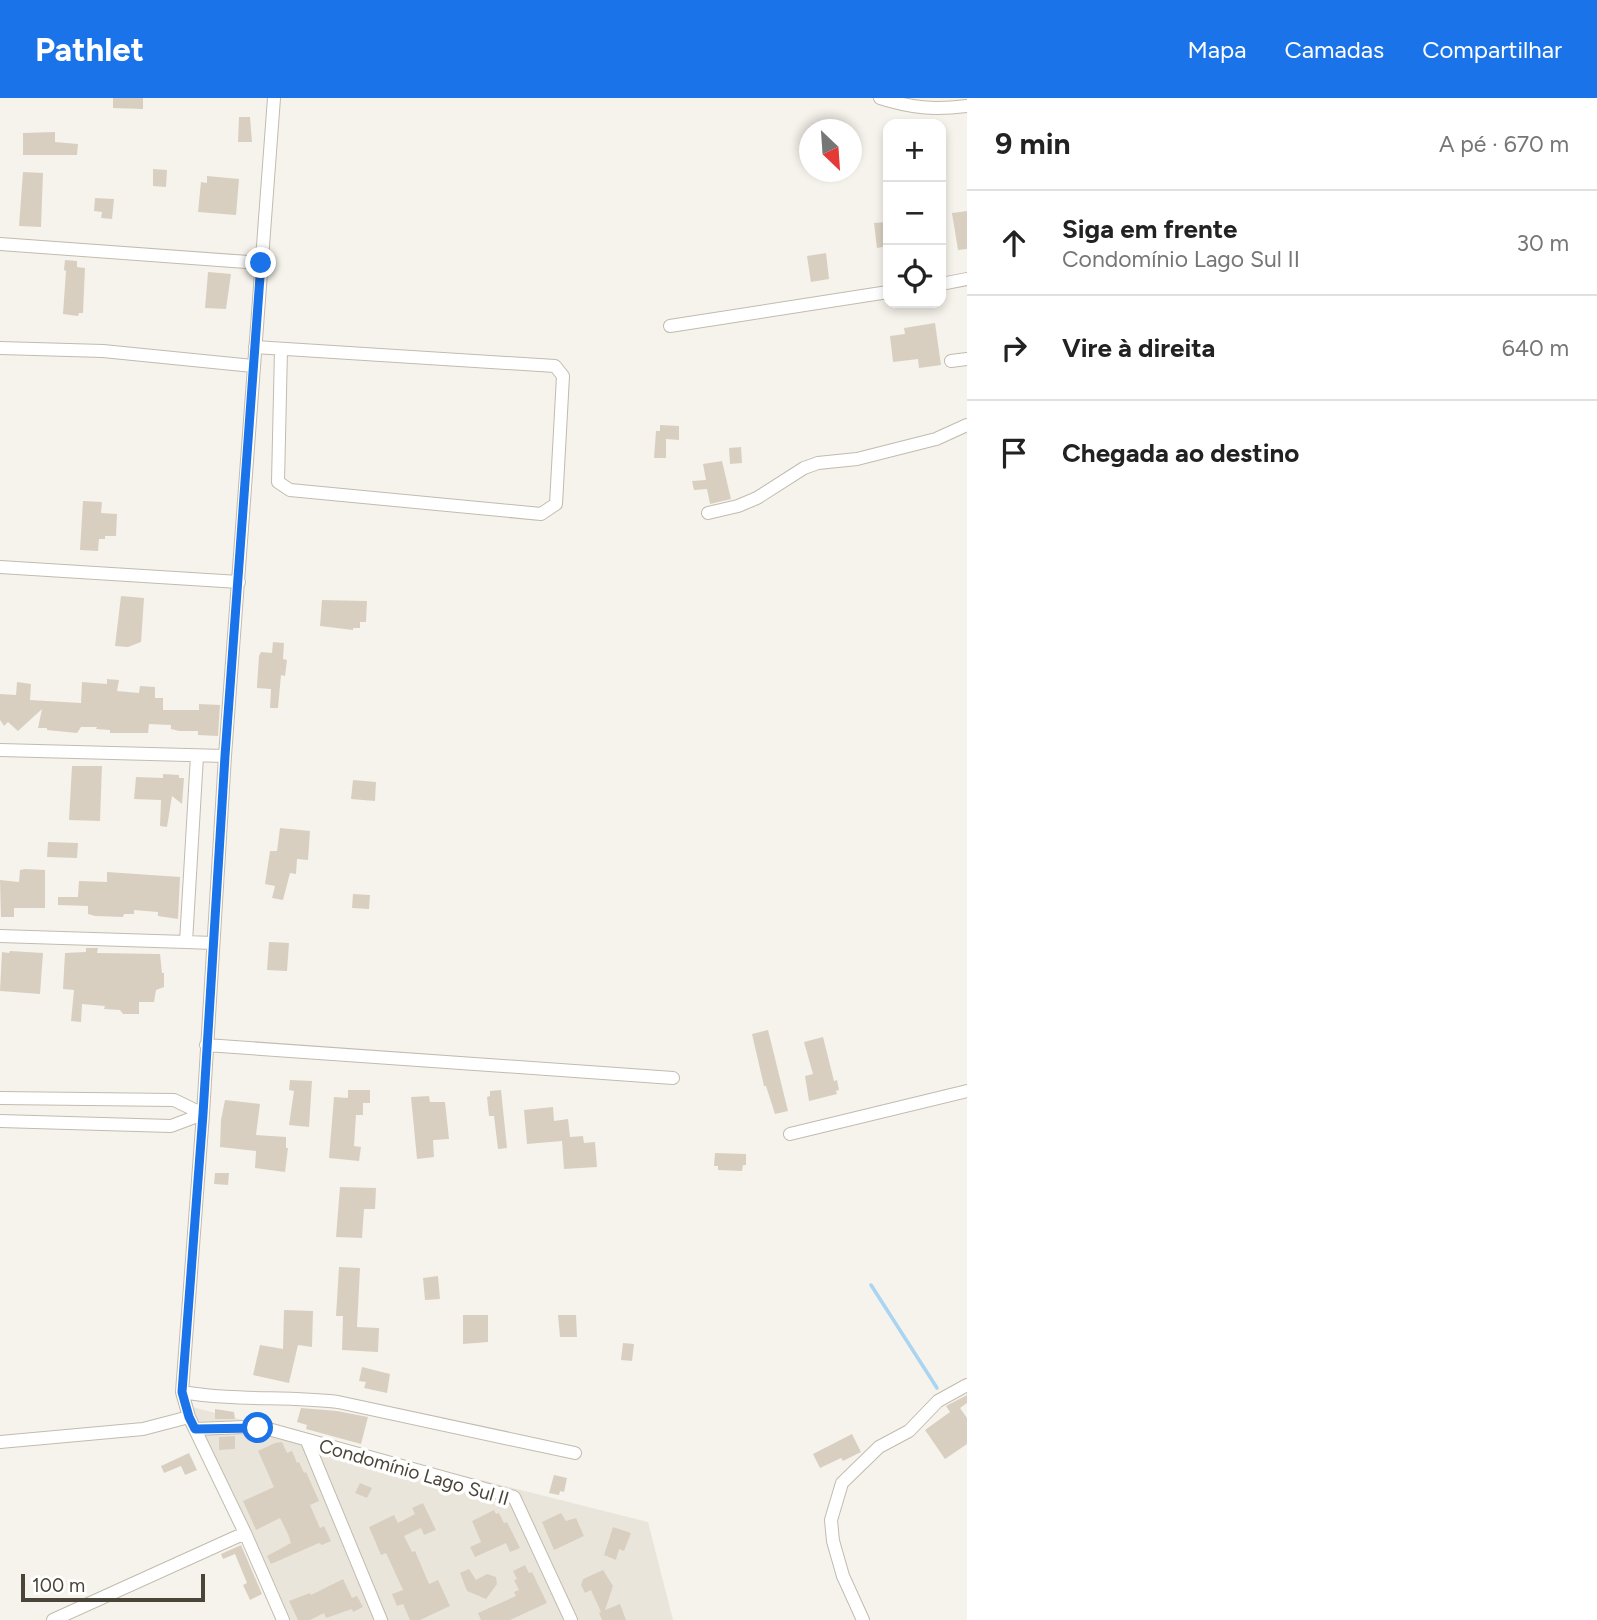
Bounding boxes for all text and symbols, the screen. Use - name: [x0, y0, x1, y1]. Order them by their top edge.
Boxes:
- text: Pathlet: [35, 30, 144, 69]
- text: Mapa: [1187, 35, 1246, 64]
- text: Camadas: [1284, 35, 1384, 64]
- text: Compartilhar: [1422, 35, 1562, 64]
- north arrow: [799, 119, 862, 182]
- map controls: [883, 119, 946, 308]
- button: +: [883, 119, 946, 182]
- text: 9 min: [995, 125, 1071, 162]
- text: A pé · 670 m: [1439, 130, 1569, 158]
- button: −: [883, 182, 946, 245]
- text: Siga em frente: [1062, 213, 1237, 245]
- icon: ahead: [995, 224, 1033, 262]
- text: 30 m: [1516, 229, 1569, 257]
- button: locate: [883, 245, 946, 308]
- text: Condomínio Lago Sul II: [1062, 245, 1300, 273]
- route end: [245, 247, 276, 278]
- icon: right: [995, 329, 1033, 367]
- text: Vire à direita: [1062, 332, 1215, 364]
- text: 640 m: [1502, 334, 1569, 362]
- icon: arrive: [995, 434, 1033, 472]
- text: Chegada ao destino: [1062, 437, 1299, 469]
- route start: [242, 1412, 273, 1443]
- street label: Condomínio Lago Sul II: [316, 1434, 512, 1510]
- scale bar: [21, 1571, 205, 1603]
- text: 100 m: [32, 1574, 85, 1597]

